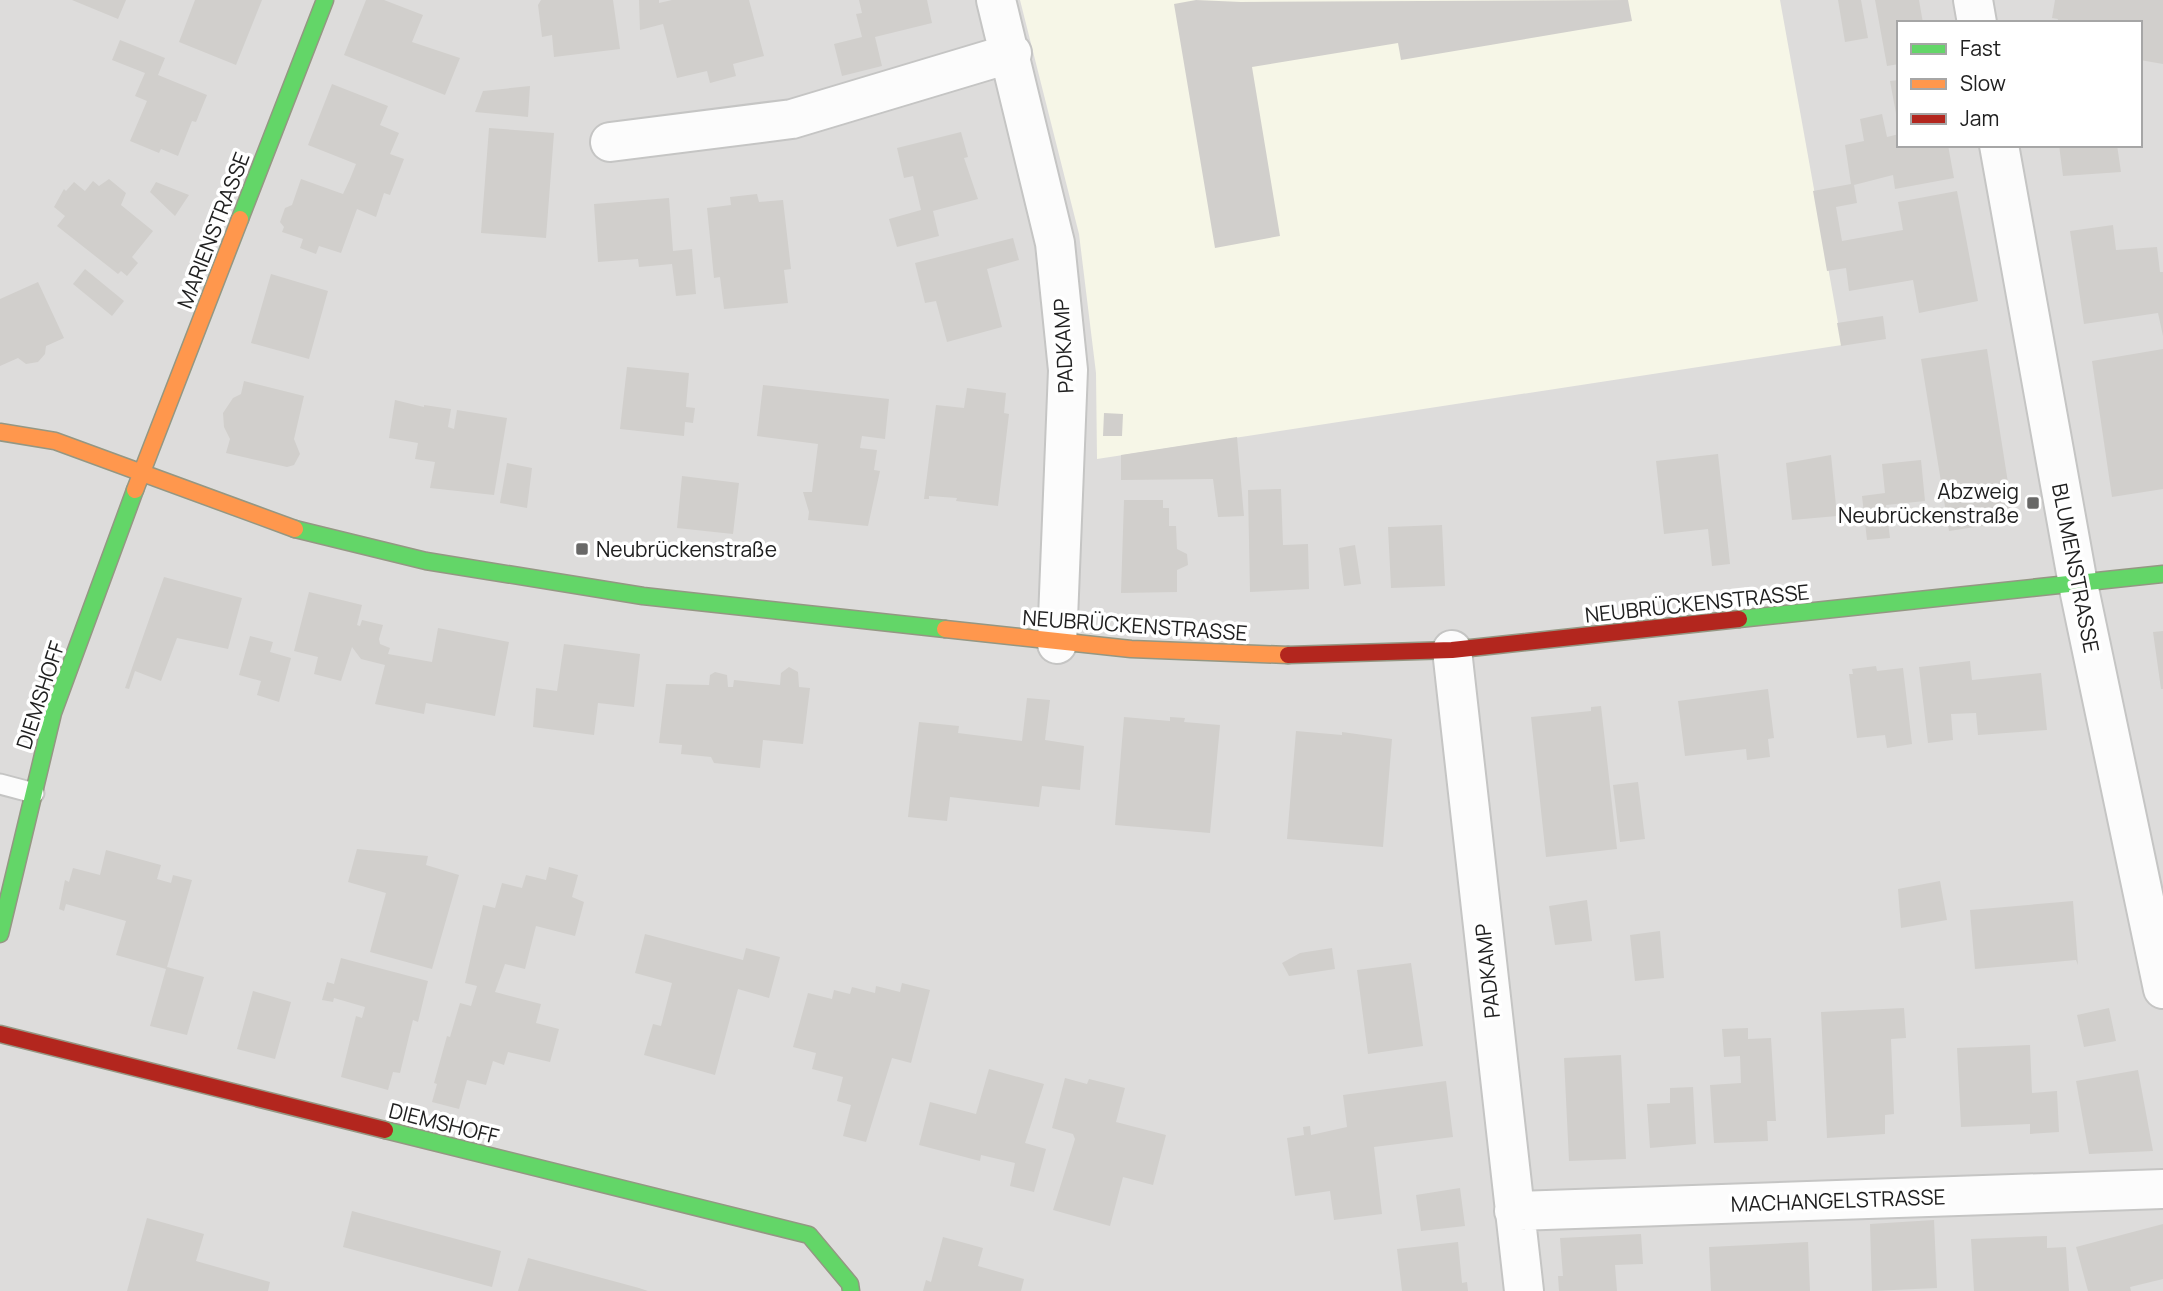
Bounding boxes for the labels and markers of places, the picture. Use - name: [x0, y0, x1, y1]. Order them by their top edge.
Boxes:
- place label: Abzweig Neubrückenstraße: [1838, 477, 2019, 529]
- marker: Abzweig Neubrückenstraße: [2025, 495, 2041, 511]
- place label: Neubrückenstraße: [596, 535, 777, 563]
- marker: Neubrückenstraße: [574, 541, 590, 557]

